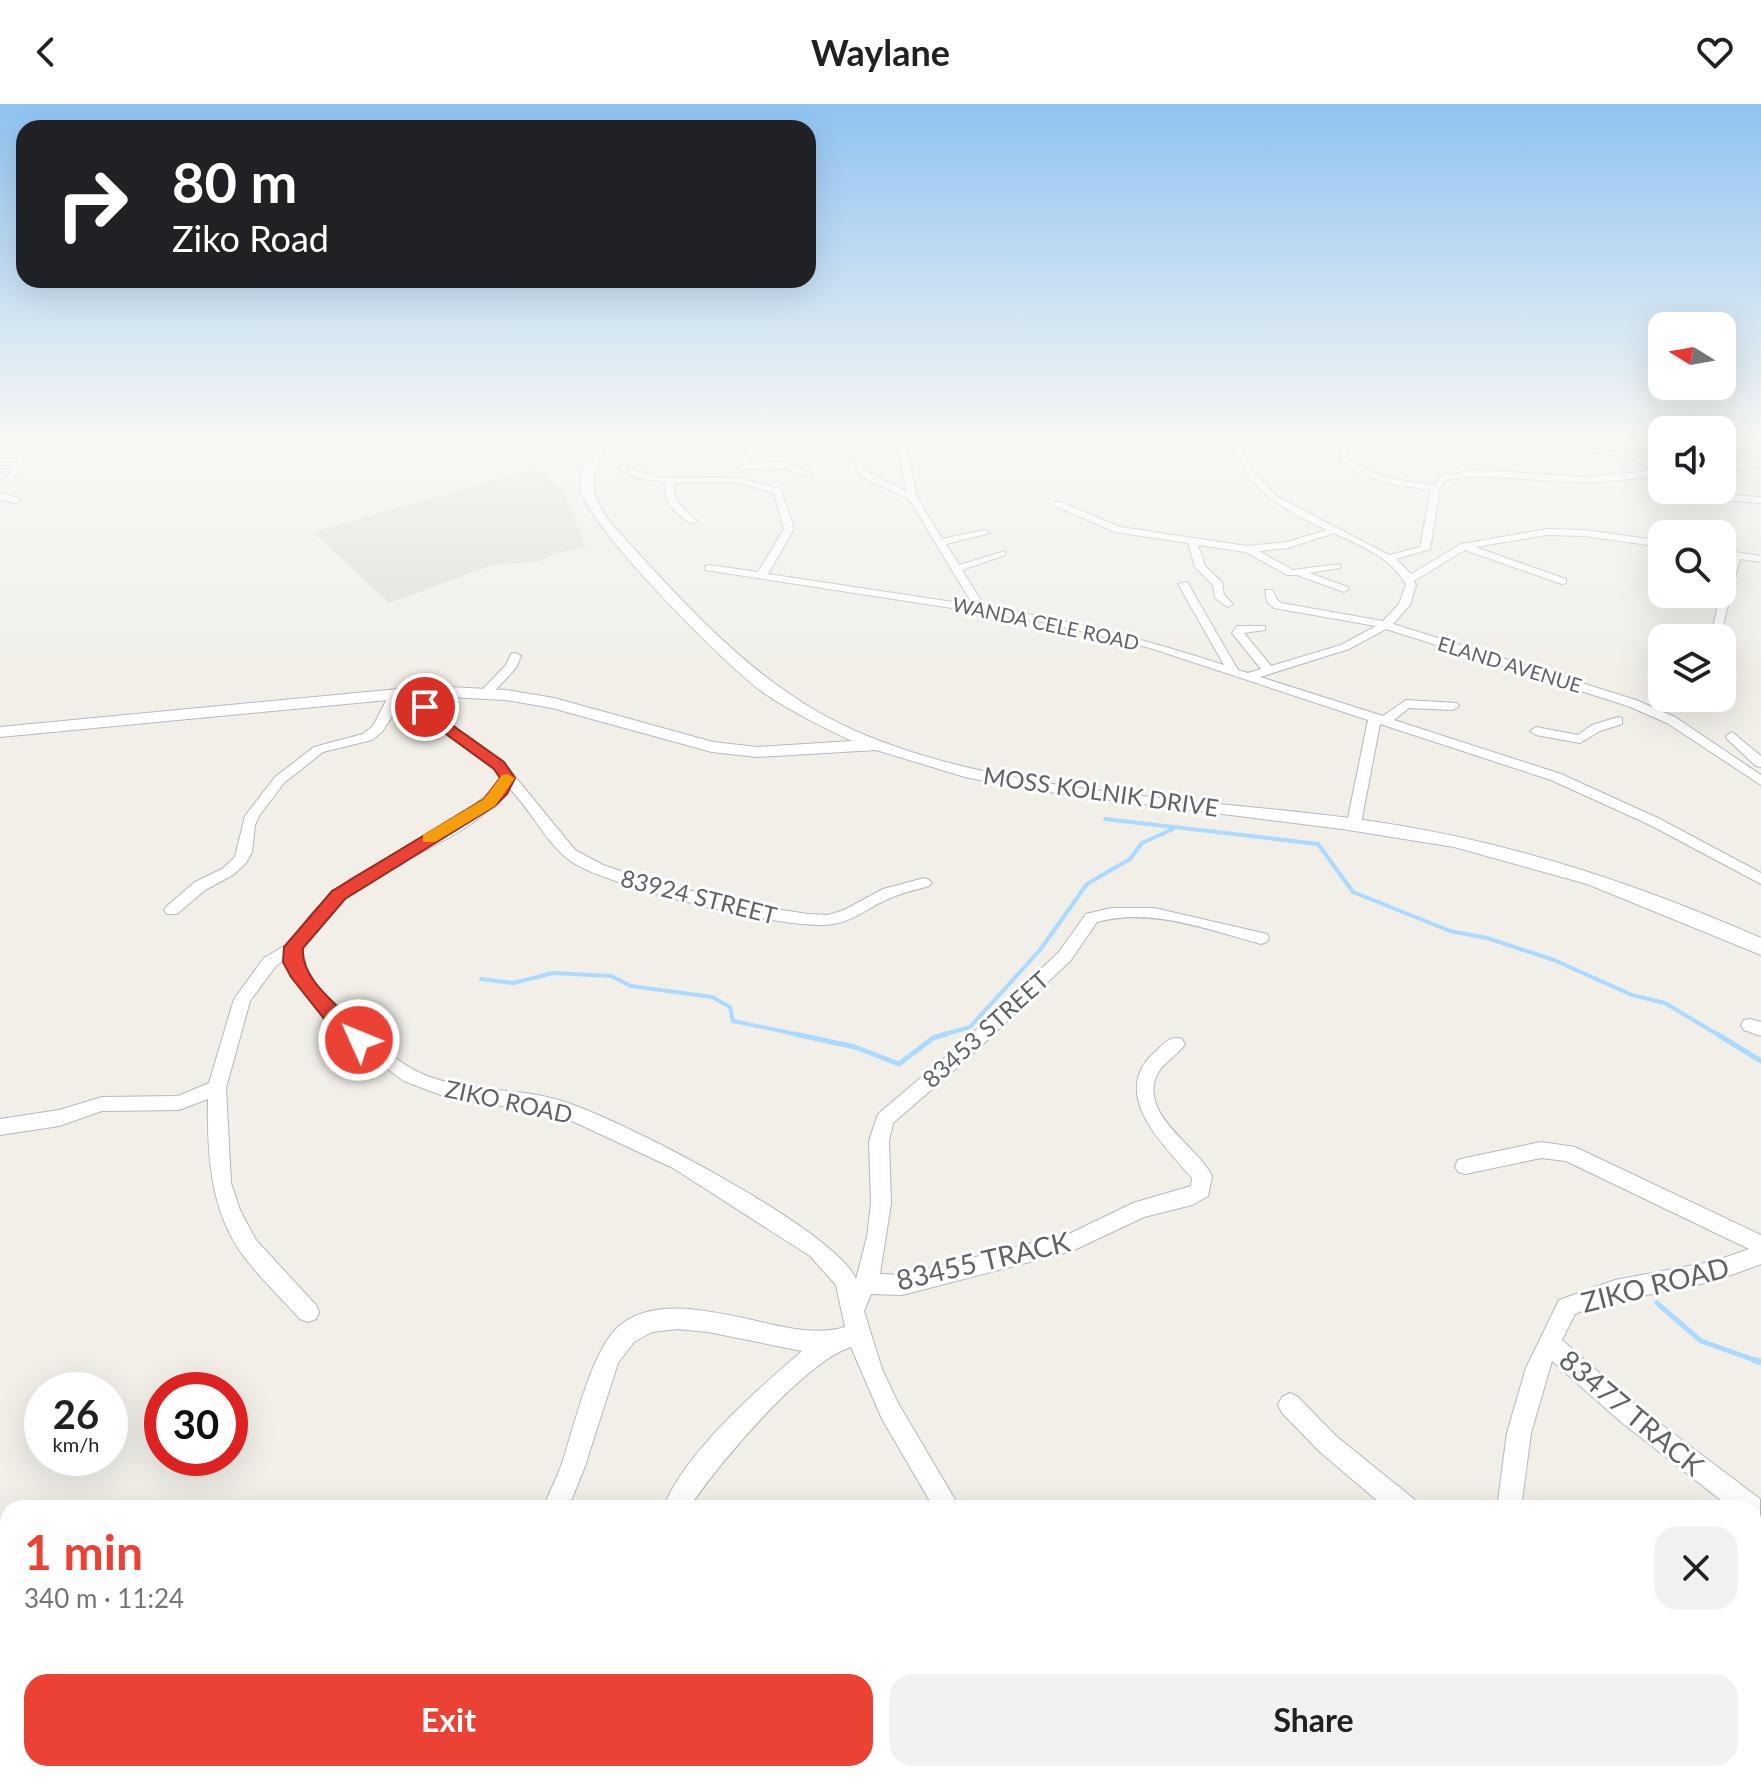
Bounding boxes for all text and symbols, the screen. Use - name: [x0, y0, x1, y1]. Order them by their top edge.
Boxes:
- icon: back: [24, 30, 68, 74]
- text: Waylane: [811, 30, 950, 74]
- icon: heart: [1693, 30, 1737, 74]
- text: 80 m: [172, 148, 297, 215]
- icon: right: [40, 152, 144, 256]
- text: Ziko Road: [172, 216, 329, 260]
- north arrow: [1648, 312, 1736, 400]
- map controls: [1648, 312, 1736, 712]
- button: sound: [1648, 416, 1736, 504]
- button: search: [1648, 520, 1736, 608]
- street label: WANDA CELE ROAD: [951, 592, 1141, 654]
- button: layers: [1648, 624, 1736, 712]
- street label: ELAND AVENUE: [1435, 631, 1585, 697]
- pin: [391, 673, 459, 741]
- icon: arrive: [403, 685, 447, 729]
- street label: MOSS KOLNIK DRIVE: [981, 760, 1221, 822]
- street label: 83924 STREET: [618, 863, 780, 929]
- street label: 83453 STREET: [916, 965, 1054, 1093]
- position arrow: [317, 998, 401, 1082]
- street label: ZIKO ROAD: [443, 1073, 575, 1129]
- street label: 83455 TRACK: [893, 1223, 1074, 1297]
- street label: ZIKO ROAD: [1578, 1249, 1732, 1319]
- street label: 83477 TRACK: [1553, 1342, 1711, 1482]
- speed limit sign: 30: [144, 1372, 248, 1476]
- text: 26: [53, 1390, 99, 1438]
- text: km/h: [53, 1432, 99, 1456]
- text: 1 min: [24, 1523, 143, 1580]
- button: close: [1654, 1526, 1738, 1610]
- text: 340 m · 11:24: [24, 1582, 184, 1614]
- button: Exit: [24, 1674, 873, 1766]
- button: Share: [889, 1674, 1738, 1766]

